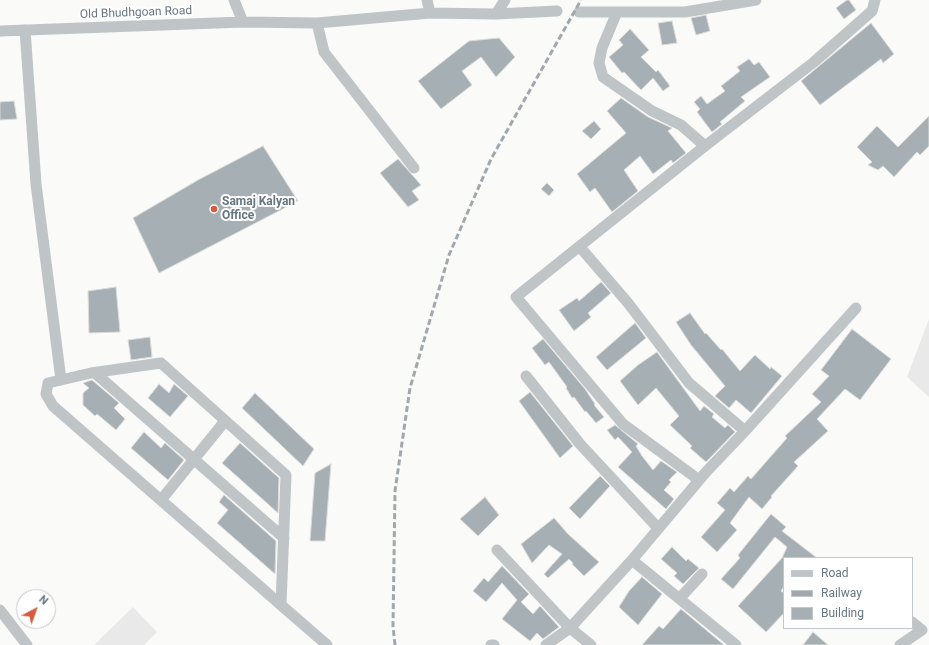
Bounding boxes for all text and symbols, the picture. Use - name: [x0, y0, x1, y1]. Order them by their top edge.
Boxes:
- street label: Old Bhudhgoan Road: [80, 4, 192, 22]
- place label: Samaj Kalyan Office: [222, 195, 295, 223]
- marker: Samaj Kalyan Office: [209, 204, 219, 214]
- legend: [783, 557, 913, 629]
- text: Road: [821, 566, 849, 580]
- text: Railway: [821, 586, 862, 600]
- north arrow: [16, 589, 56, 629]
- text: N: [36, 593, 51, 608]
- text: Building: [821, 606, 864, 620]

